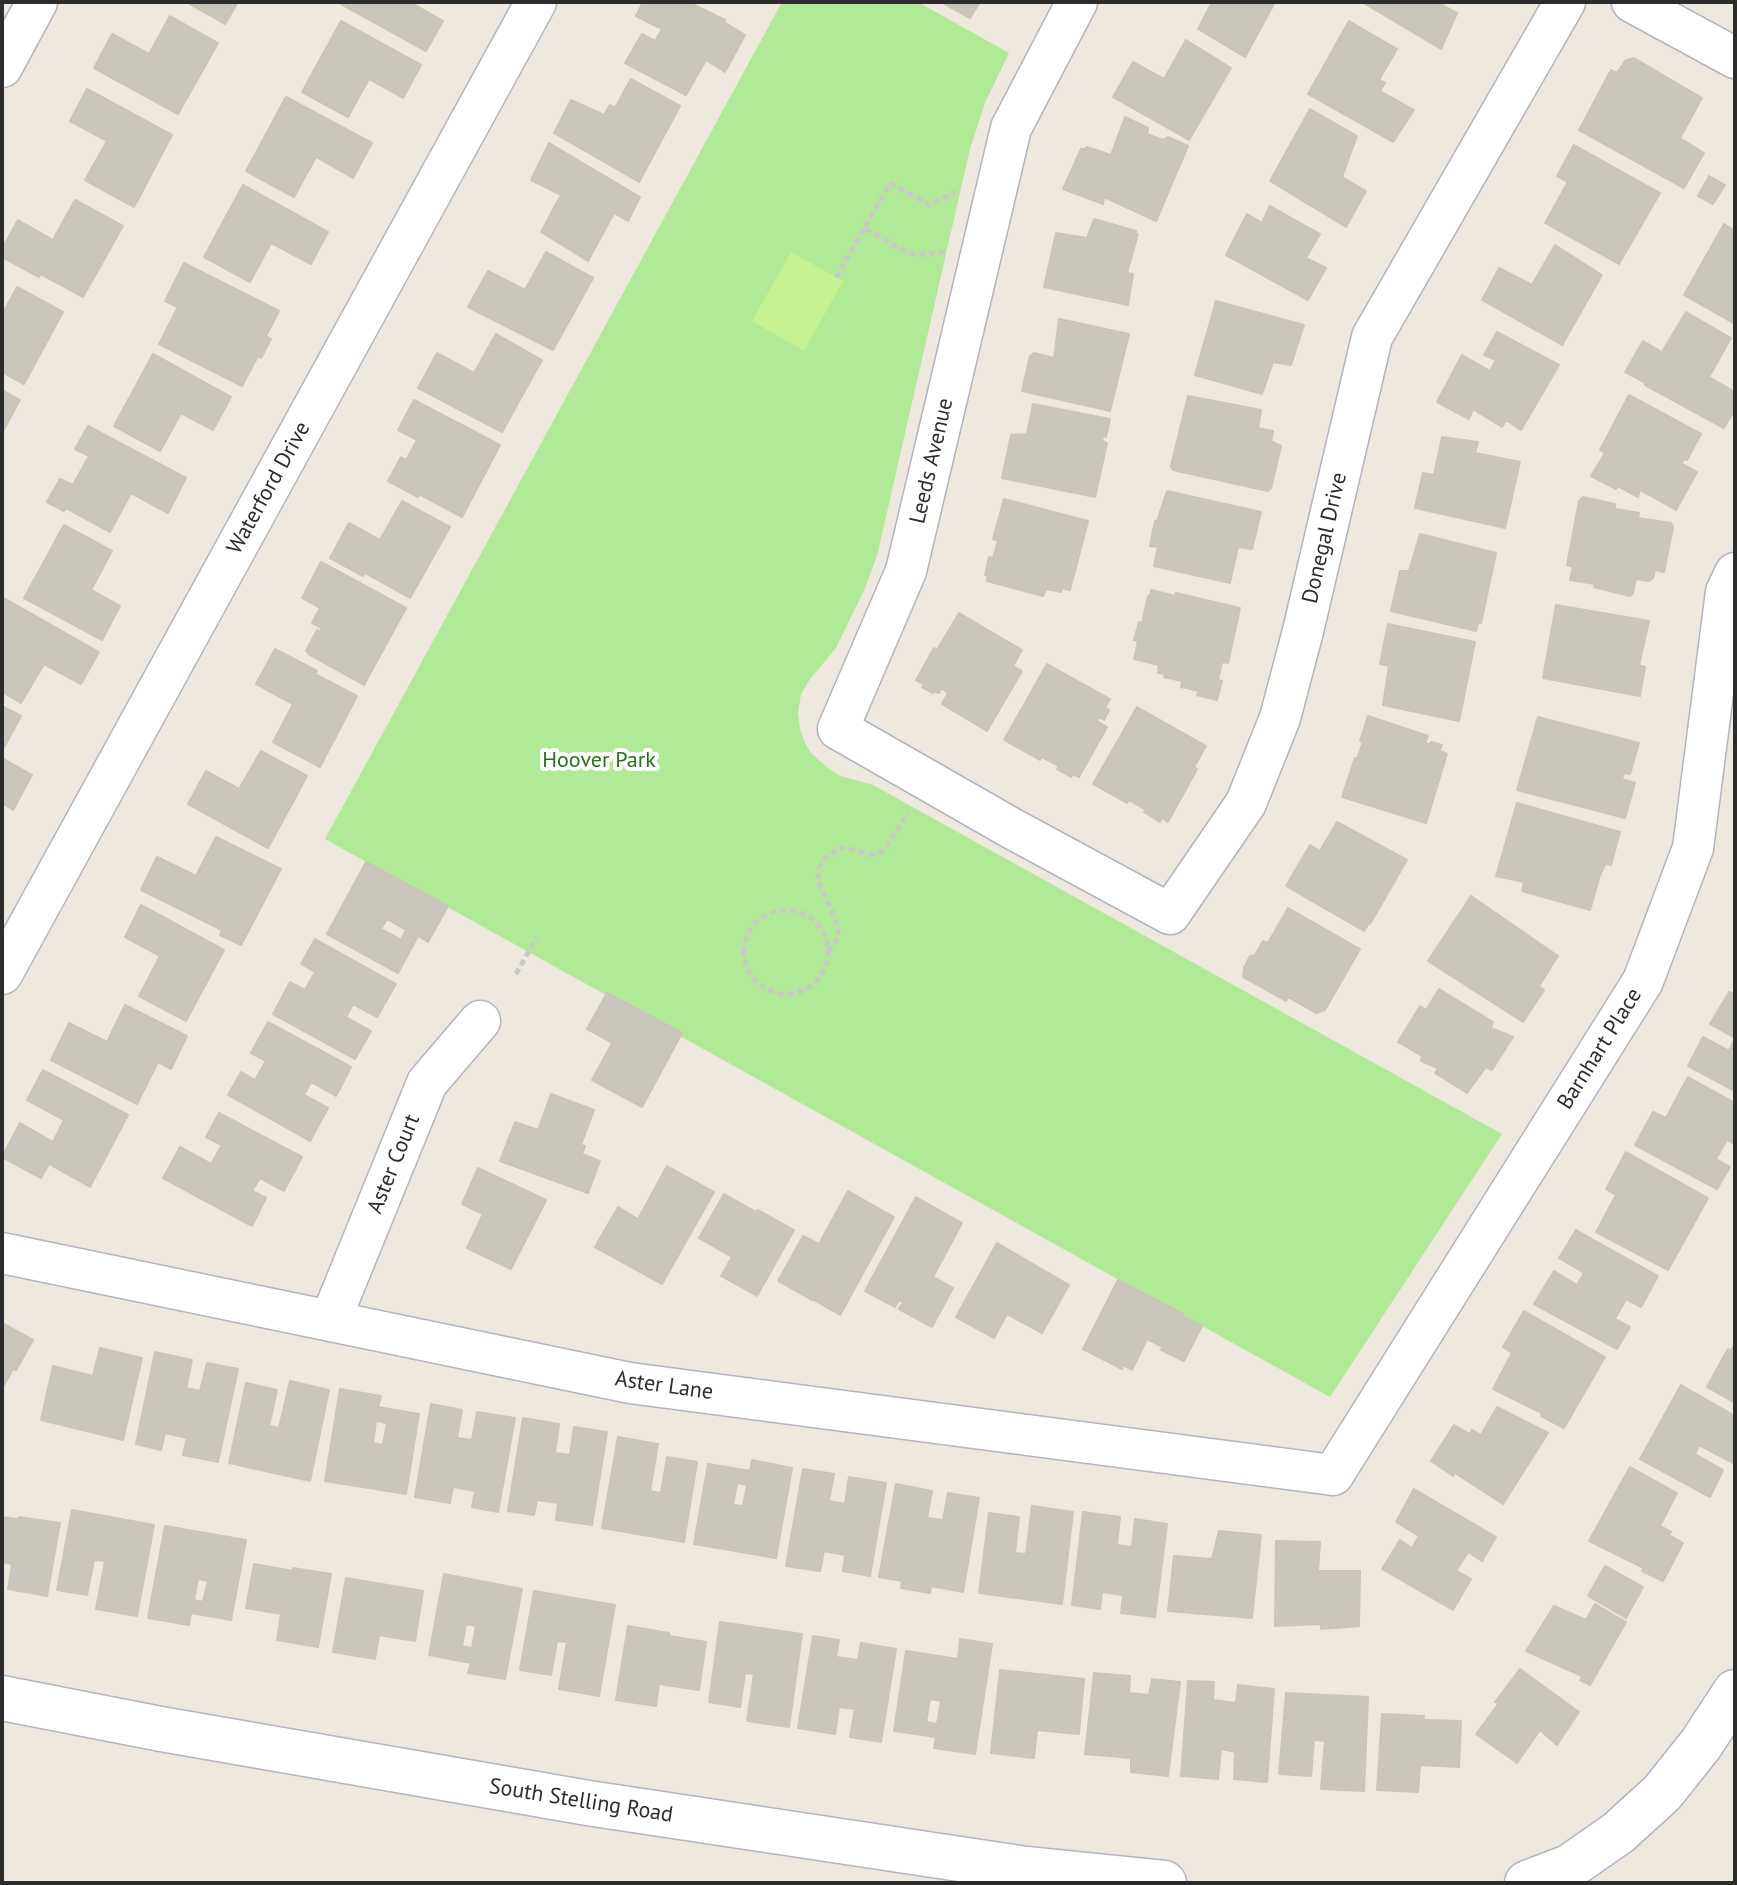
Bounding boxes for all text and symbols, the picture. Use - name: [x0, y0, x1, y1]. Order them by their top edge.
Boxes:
- street label: Leeds Avenue: [905, 396, 959, 526]
- street label: Waterford Drive: [222, 417, 316, 559]
- street label: Donegal Drive: [1297, 470, 1353, 606]
- park label: Hoover Park: [542, 748, 656, 774]
- street label: Barnhart Place: [1552, 984, 1648, 1114]
- street label: Aster Court: [362, 1110, 426, 1218]
- street label: Aster Lane: [613, 1366, 715, 1406]
- street label: South Stelling Road: [487, 1773, 675, 1829]

